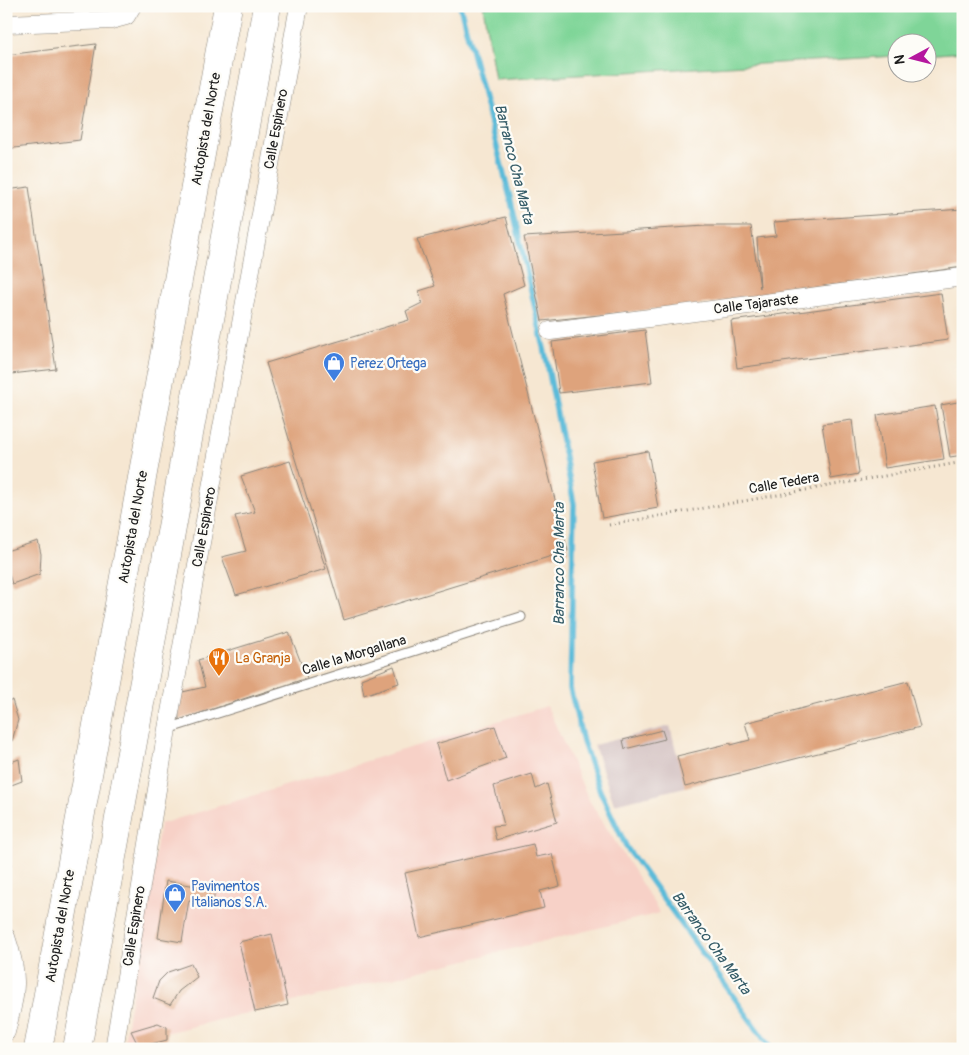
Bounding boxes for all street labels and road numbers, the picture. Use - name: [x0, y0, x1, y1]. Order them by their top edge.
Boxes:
- street label: Autopista del Norte: [188, 71, 224, 187]
- street label: Calle Espinero: [261, 87, 292, 171]
- street label: Calle Tajaraste: [713, 290, 799, 318]
- street label: Calle Tedera: [748, 468, 820, 498]
- street label: Autopista del Norte: [115, 469, 151, 585]
- street label: Calle Espinero: [189, 485, 220, 569]
- street label: Calle la Morgallana: [300, 631, 408, 679]
- street label: Autopista del Norte: [42, 868, 78, 984]
- street label: Calle Espinero: [119, 884, 149, 967]

